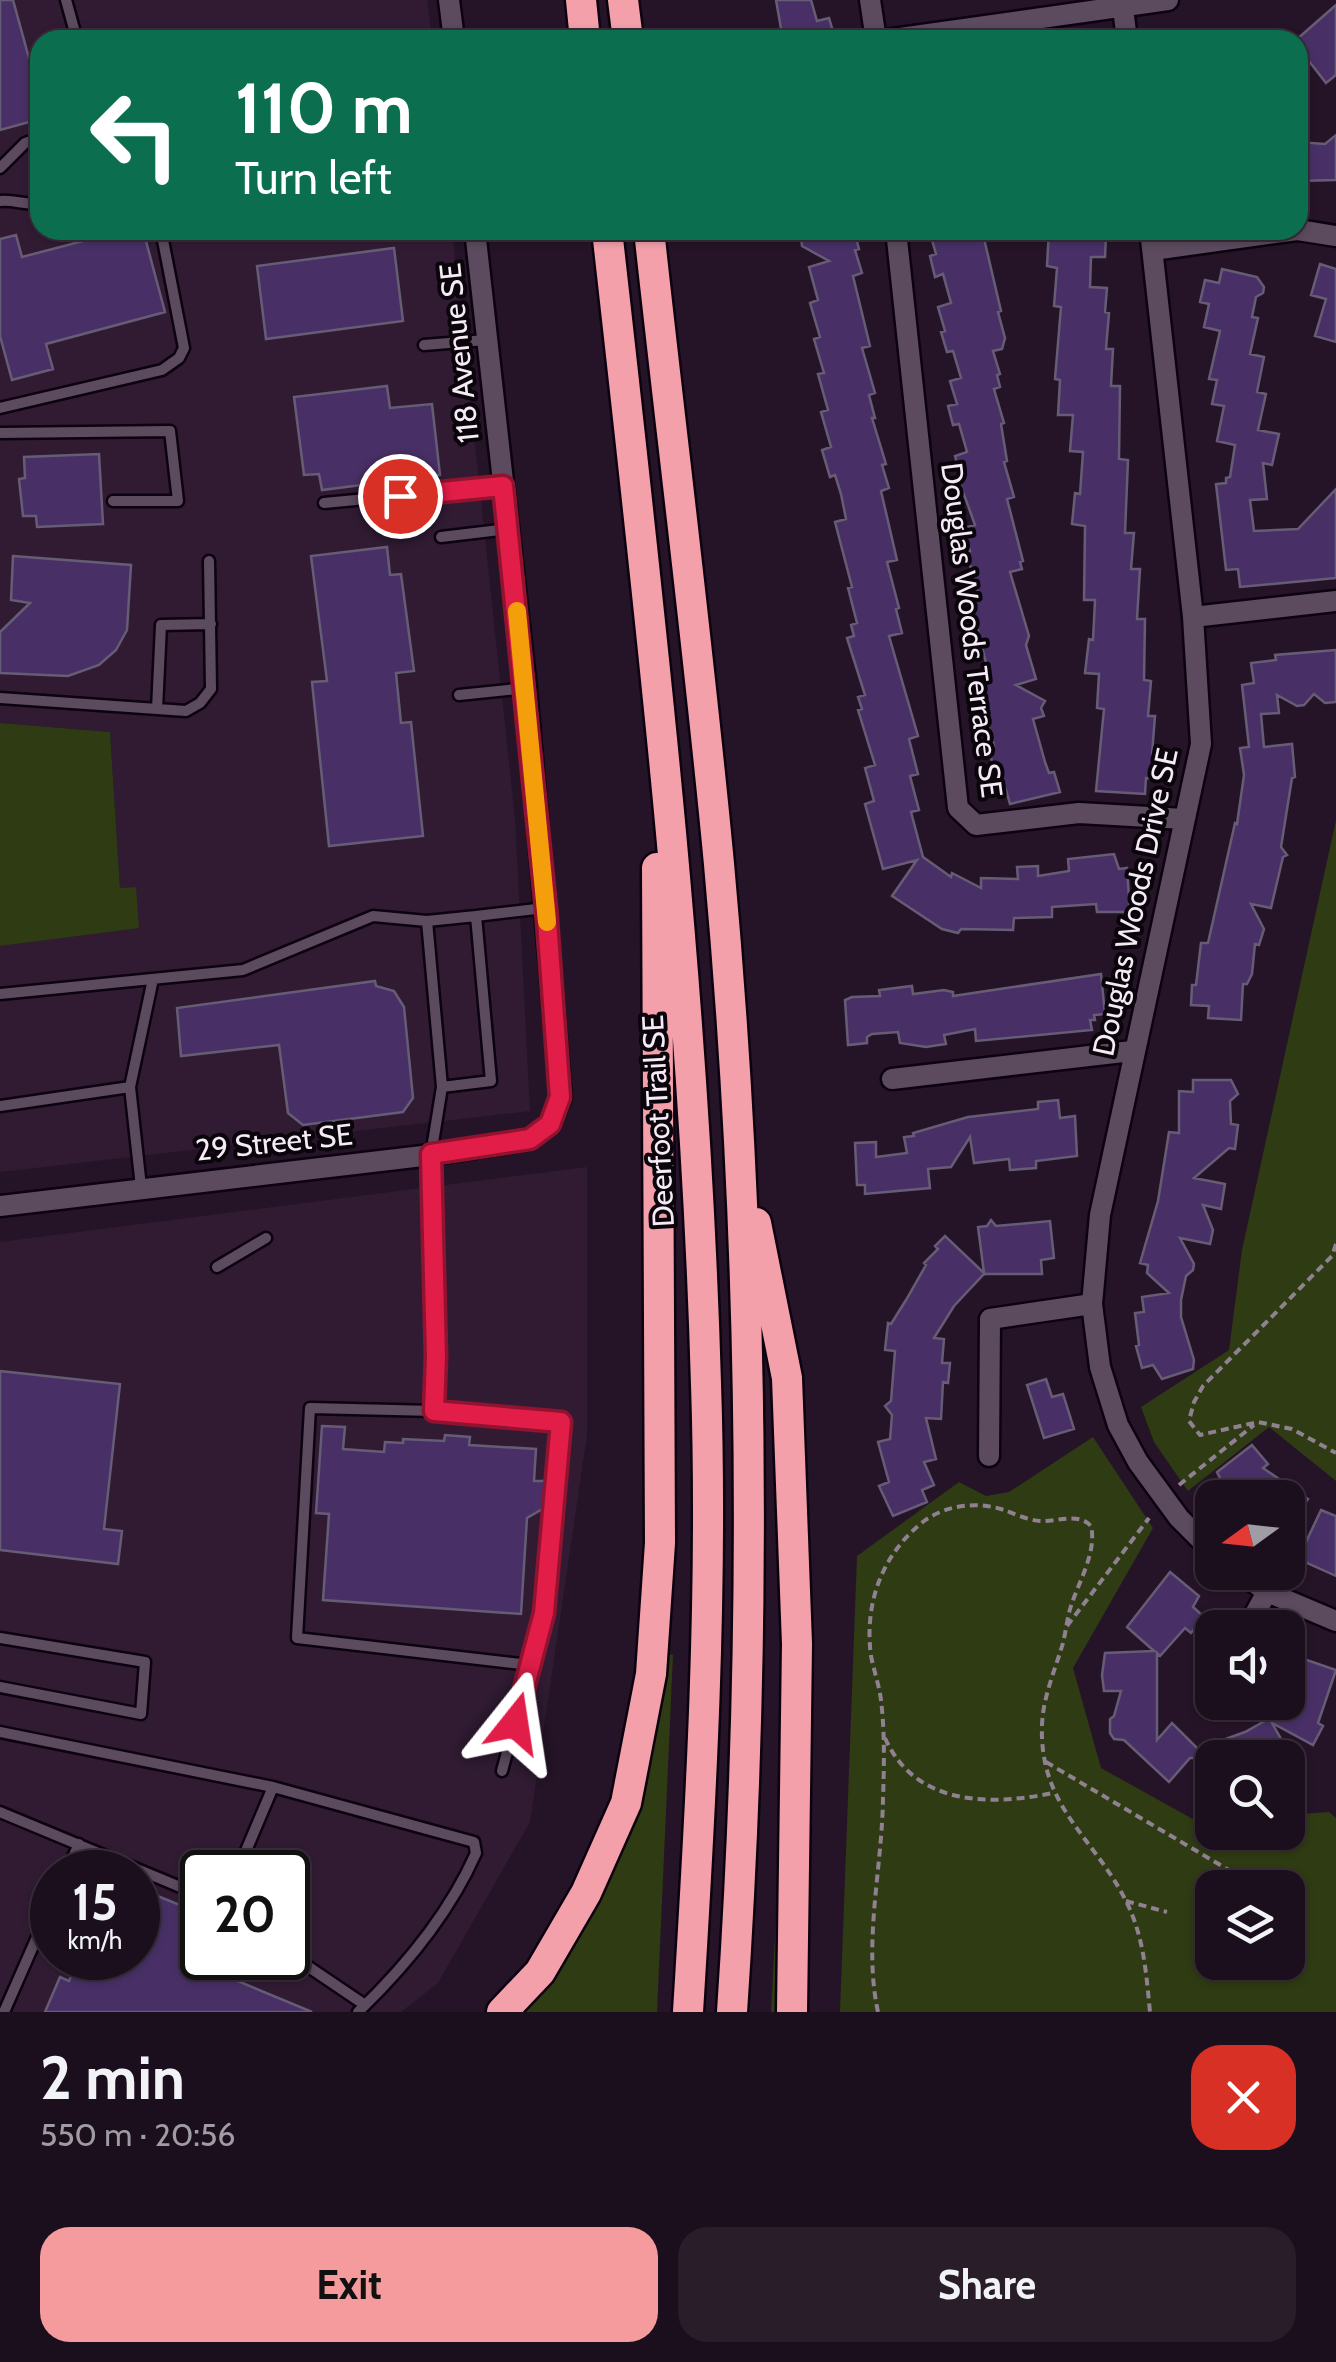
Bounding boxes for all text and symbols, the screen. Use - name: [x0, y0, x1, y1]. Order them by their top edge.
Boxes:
- text: 110 m: [235, 65, 413, 151]
- icon: left: [70, 70, 200, 200]
- text: Turn left: [235, 151, 392, 205]
- street label: 118 Avenue SE: [431, 261, 487, 445]
- pin: [358, 454, 443, 539]
- street label: Douglas Woods Terrace SE: [933, 460, 1011, 800]
- icon: arrive: [373, 469, 428, 524]
- street label: Douglas Woods Drive SE: [1084, 745, 1186, 1059]
- street label: Deerfoot Trail SE: [634, 1014, 682, 1228]
- street label: 29 Street SE: [194, 1115, 354, 1169]
- north arrow: [1195, 1480, 1305, 1590]
- map controls: [1195, 1480, 1305, 1980]
- button: sound: [1195, 1610, 1305, 1720]
- position arrow: [463, 1671, 567, 1775]
- button: search: [1195, 1740, 1305, 1850]
- speed limit sign: 20: [180, 1850, 310, 1980]
- button: layers: [1195, 1870, 1305, 1980]
- text: 15: [72, 1872, 118, 1933]
- text: km/h: [68, 1925, 122, 1955]
- text: 2 min: [40, 2041, 185, 2114]
- button: close: [1191, 2045, 1296, 2150]
- text: 550 m · 20:56: [40, 2115, 236, 2154]
- button: Exit: [40, 2227, 658, 2342]
- button: Share: [678, 2227, 1296, 2342]

